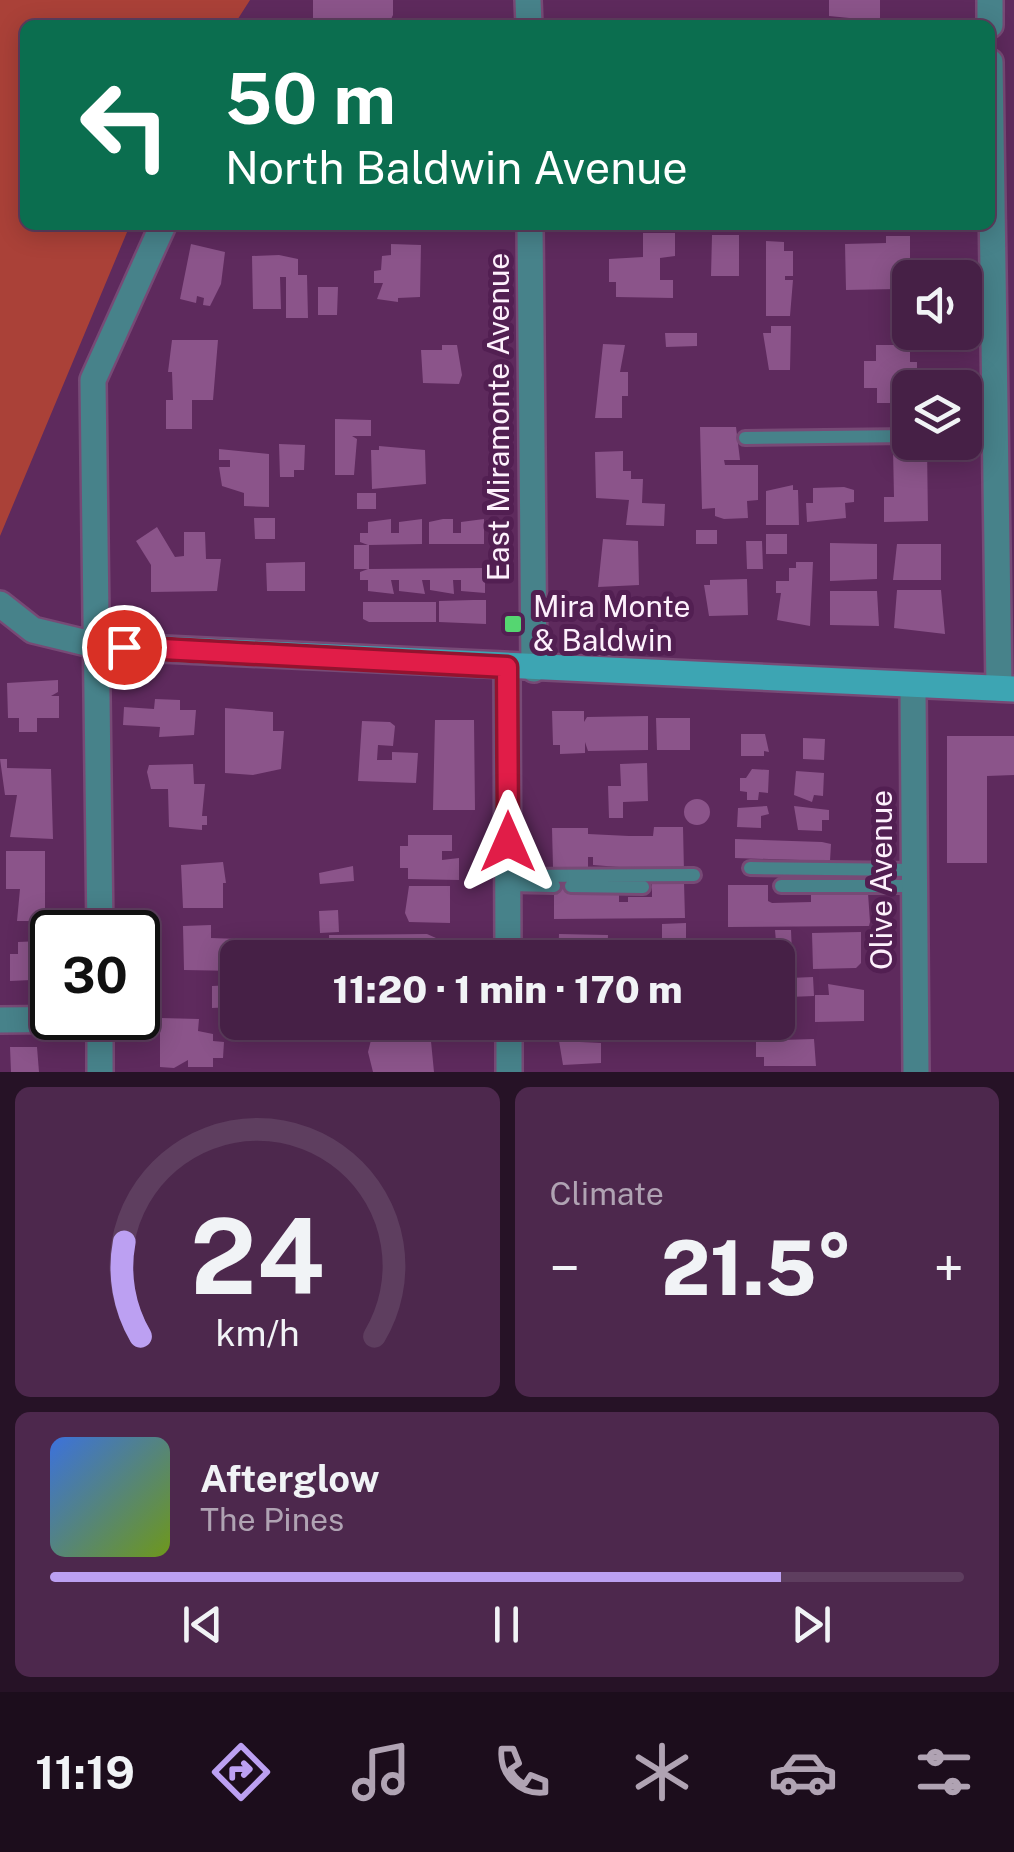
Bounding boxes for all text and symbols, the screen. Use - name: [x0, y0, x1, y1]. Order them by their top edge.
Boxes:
- text: 50 m: [225, 57, 396, 140]
- icon: left: [60, 60, 190, 190]
- text: North Baldwin Avenue: [225, 141, 688, 194]
- street label: East Miramonte Avenue: [480, 253, 516, 581]
- map controls: [892, 260, 982, 460]
- button: sound: [892, 260, 982, 350]
- button: layers: [892, 370, 982, 460]
- place label: Mira Monte & Baldwin: [533, 588, 691, 658]
- pin: [82, 605, 167, 690]
- marker: Mira Monte & Baldwin: [502, 613, 524, 635]
- icon: arrive: [97, 620, 152, 675]
- position arrow: [456, 790, 560, 894]
- street label: Olive Avenue: [863, 790, 899, 970]
- speed limit sign: 30: [30, 910, 160, 1040]
- text: 11:20 · 1 min · 170 m: [332, 967, 683, 1012]
- text: Climate: [550, 1175, 664, 1212]
- text: 24: [190, 1195, 324, 1317]
- text: 21.5°: [661, 1224, 852, 1312]
- text: −: [550, 1236, 580, 1300]
- text: +: [934, 1236, 964, 1300]
- text: km/h: [215, 1312, 299, 1354]
- text: Afterglow: [200, 1456, 380, 1501]
- text: The Pines: [200, 1501, 344, 1538]
- icon: previous: [175, 1597, 230, 1652]
- icon: pause: [479, 1597, 534, 1652]
- icon: next: [784, 1597, 839, 1652]
- icon: directions: [206, 1737, 276, 1807]
- icon: music: [346, 1737, 416, 1807]
- icon: phone: [487, 1737, 557, 1807]
- icon: climate: [627, 1737, 697, 1807]
- icon: car: [768, 1737, 838, 1807]
- icon: filters: [909, 1737, 979, 1807]
- text: 11:19: [35, 1746, 135, 1799]

